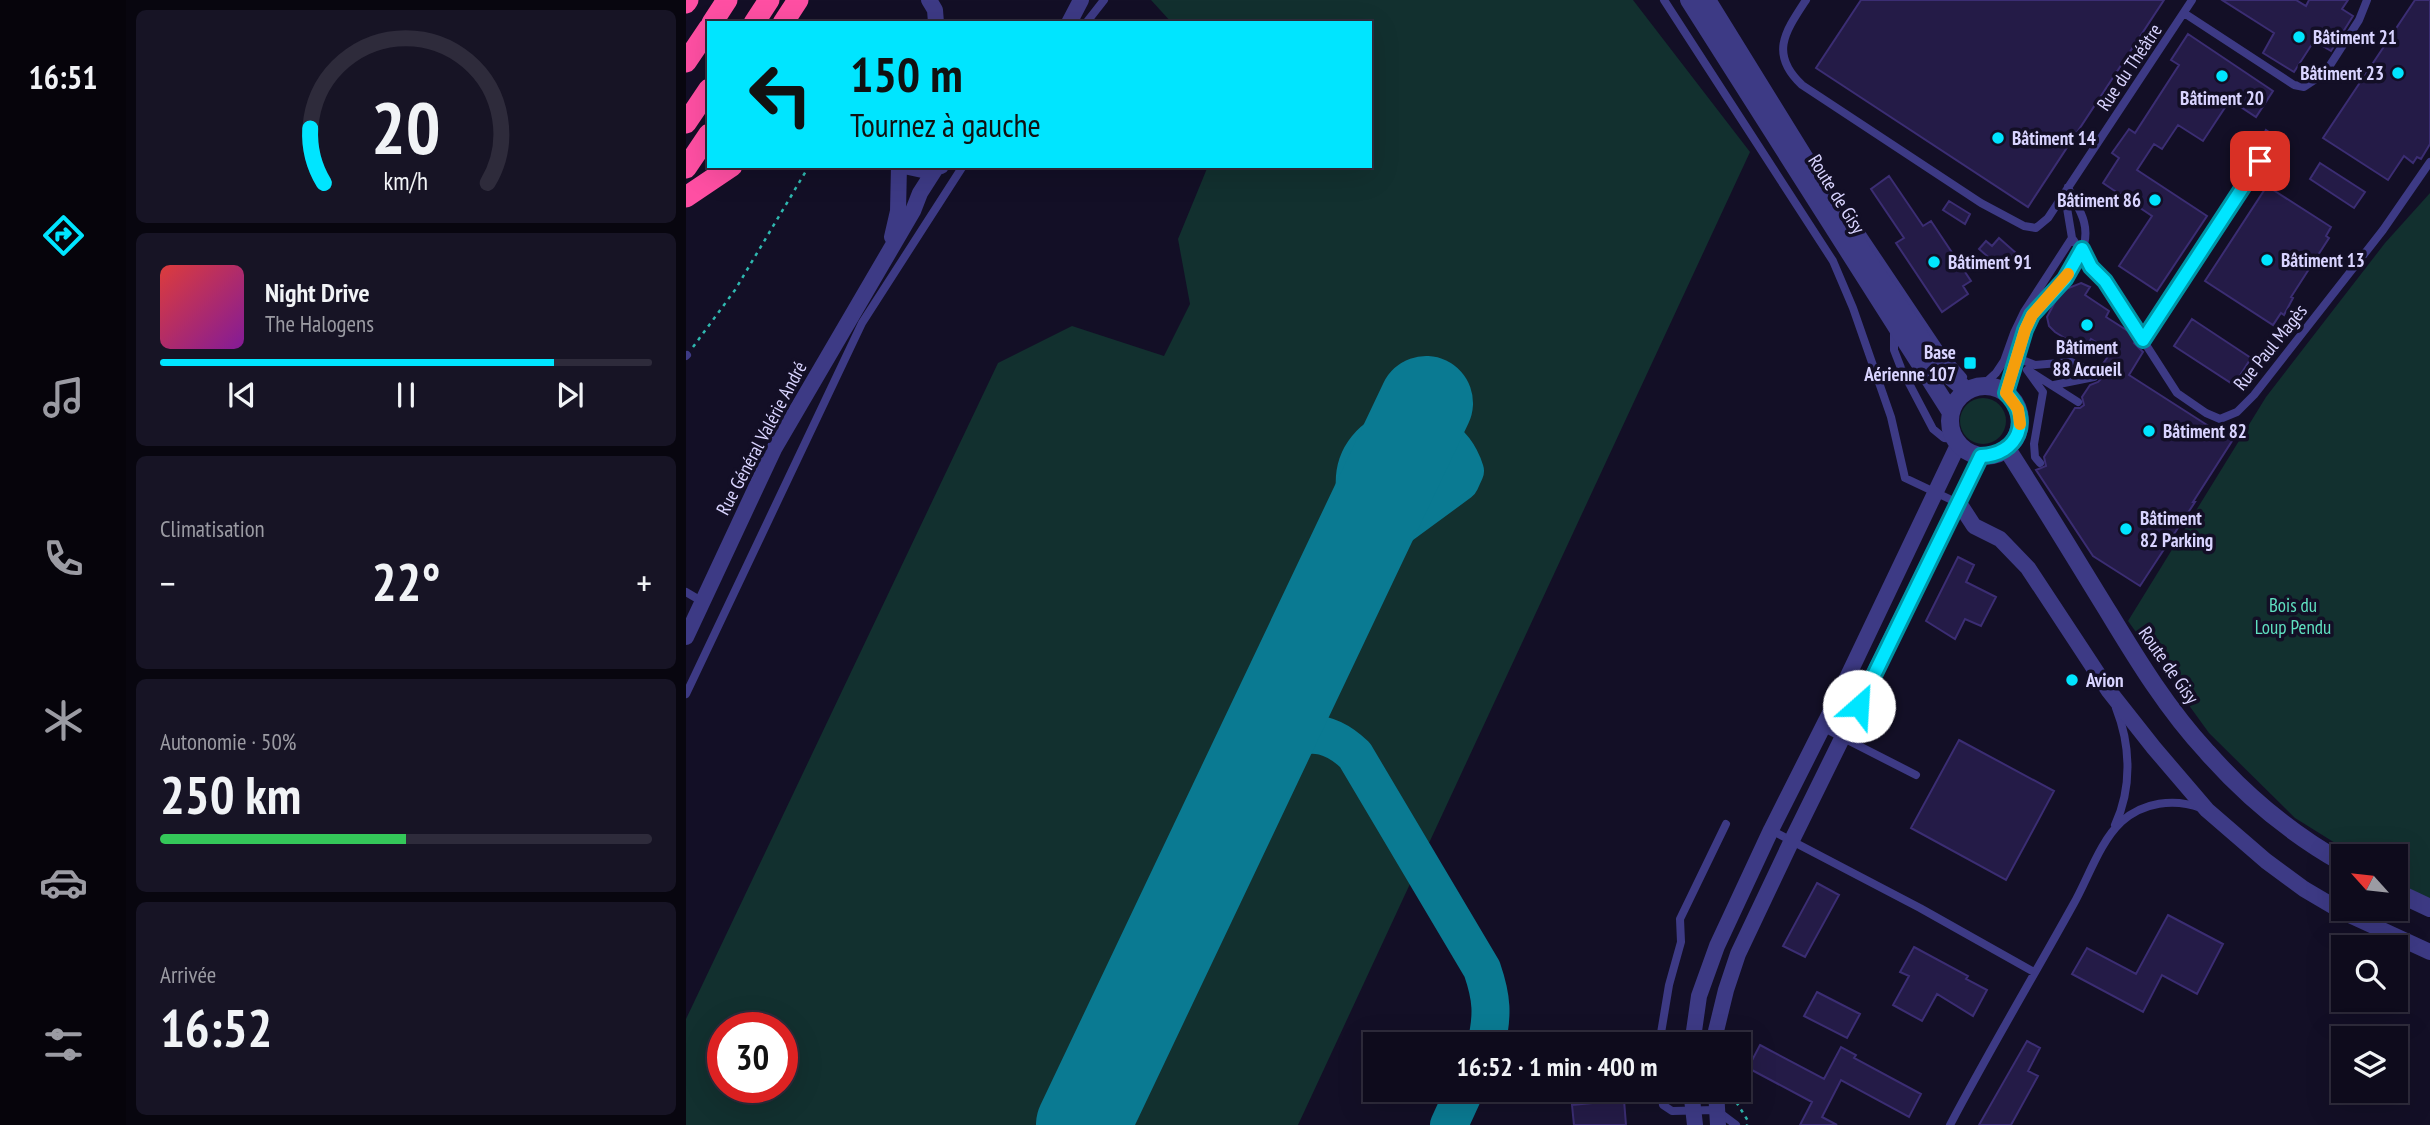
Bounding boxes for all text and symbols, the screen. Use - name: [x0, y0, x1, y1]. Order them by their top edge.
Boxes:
- street label: Rue du Théâtre: [2091, 19, 2167, 115]
- place label: Bâtiment 21: [2313, 25, 2397, 49]
- marker: Bâtiment 21: [2291, 29, 2307, 45]
- text: 150 m: [850, 42, 963, 106]
- icon: left: [735, 49, 826, 140]
- text: 16:51: [28, 56, 98, 98]
- place label: Bâtiment 23: [2300, 61, 2384, 85]
- marker: Bâtiment 23: [2390, 65, 2406, 81]
- marker: Bâtiment 20: [2214, 68, 2230, 84]
- text: 20: [371, 79, 441, 173]
- place label: Bâtiment 20: [2180, 86, 2264, 110]
- text: Tournez à gauche: [850, 104, 1041, 146]
- place label: Bâtiment 14: [2012, 126, 2096, 150]
- marker: Bâtiment 14: [1990, 130, 2006, 146]
- pin: [2230, 131, 2290, 191]
- icon: arrive: [2241, 142, 2279, 180]
- street label: Route de Gisy: [1803, 150, 1871, 239]
- text: km/h: [384, 164, 428, 196]
- place label: Bâtiment 86: [2057, 188, 2141, 212]
- marker: Bâtiment 86: [2147, 192, 2163, 208]
- icon: directions: [39, 211, 88, 260]
- place label: Bâtiment 13: [2281, 248, 2365, 272]
- place label: Bâtiment 91: [1948, 250, 2032, 274]
- marker: Bâtiment 13: [2259, 252, 2275, 268]
- marker: Bâtiment 91: [1926, 254, 1942, 270]
- text: Night Drive: [265, 276, 370, 309]
- street label: Rue Paul Magès: [2228, 299, 2312, 395]
- text: The Halogens: [265, 309, 374, 338]
- marker: Bâtiment 88 Accueil: [2079, 317, 2095, 333]
- place label: Bâtiment 88 Accueil: [2052, 335, 2122, 381]
- place label: Base Aérienne 107: [1863, 340, 1956, 386]
- marker: Base Aérienne 107: [1962, 355, 1978, 371]
- street label: Rue Général Valérie André: [710, 357, 812, 519]
- icon: music: [39, 373, 88, 422]
- icon: previous: [223, 376, 261, 414]
- icon: pause: [387, 376, 425, 414]
- icon: next: [551, 376, 589, 414]
- place label: Bâtiment 82: [2163, 419, 2247, 443]
- marker: Bâtiment 82: [2141, 423, 2157, 439]
- place label: Bâtiment 82 Parking: [2140, 506, 2213, 552]
- text: Climatisation: [160, 514, 265, 543]
- marker: Bâtiment 82 Parking: [2118, 521, 2134, 537]
- icon: phone: [39, 534, 88, 583]
- text: 22°: [372, 548, 440, 615]
- text: −: [160, 558, 176, 607]
- text: +: [636, 558, 652, 607]
- park label: Bois du Loup Pendu: [2255, 593, 2331, 639]
- street label: Route de Gisy: [2134, 622, 2205, 709]
- place label: Avion: [2085, 668, 2123, 692]
- position arrow: [1822, 669, 1896, 743]
- marker: Avion: [2064, 672, 2080, 688]
- icon: climate: [39, 696, 88, 745]
- text: Autonomie · 50%: [160, 727, 296, 756]
- text: 250 km: [160, 761, 301, 828]
- north arrow: [2331, 844, 2408, 920]
- map controls: [2331, 844, 2408, 1103]
- icon: car: [39, 858, 88, 907]
- button: search: [2331, 935, 2408, 1012]
- text: Arrivée: [160, 960, 216, 989]
- text: 16:52: [160, 994, 272, 1061]
- speed limit sign: 30: [707, 1012, 798, 1103]
- icon: filters: [39, 1020, 88, 1069]
- button: layers: [2331, 1026, 2408, 1103]
- text: 16:52 · 1 min · 400 m: [1457, 1050, 1657, 1083]

